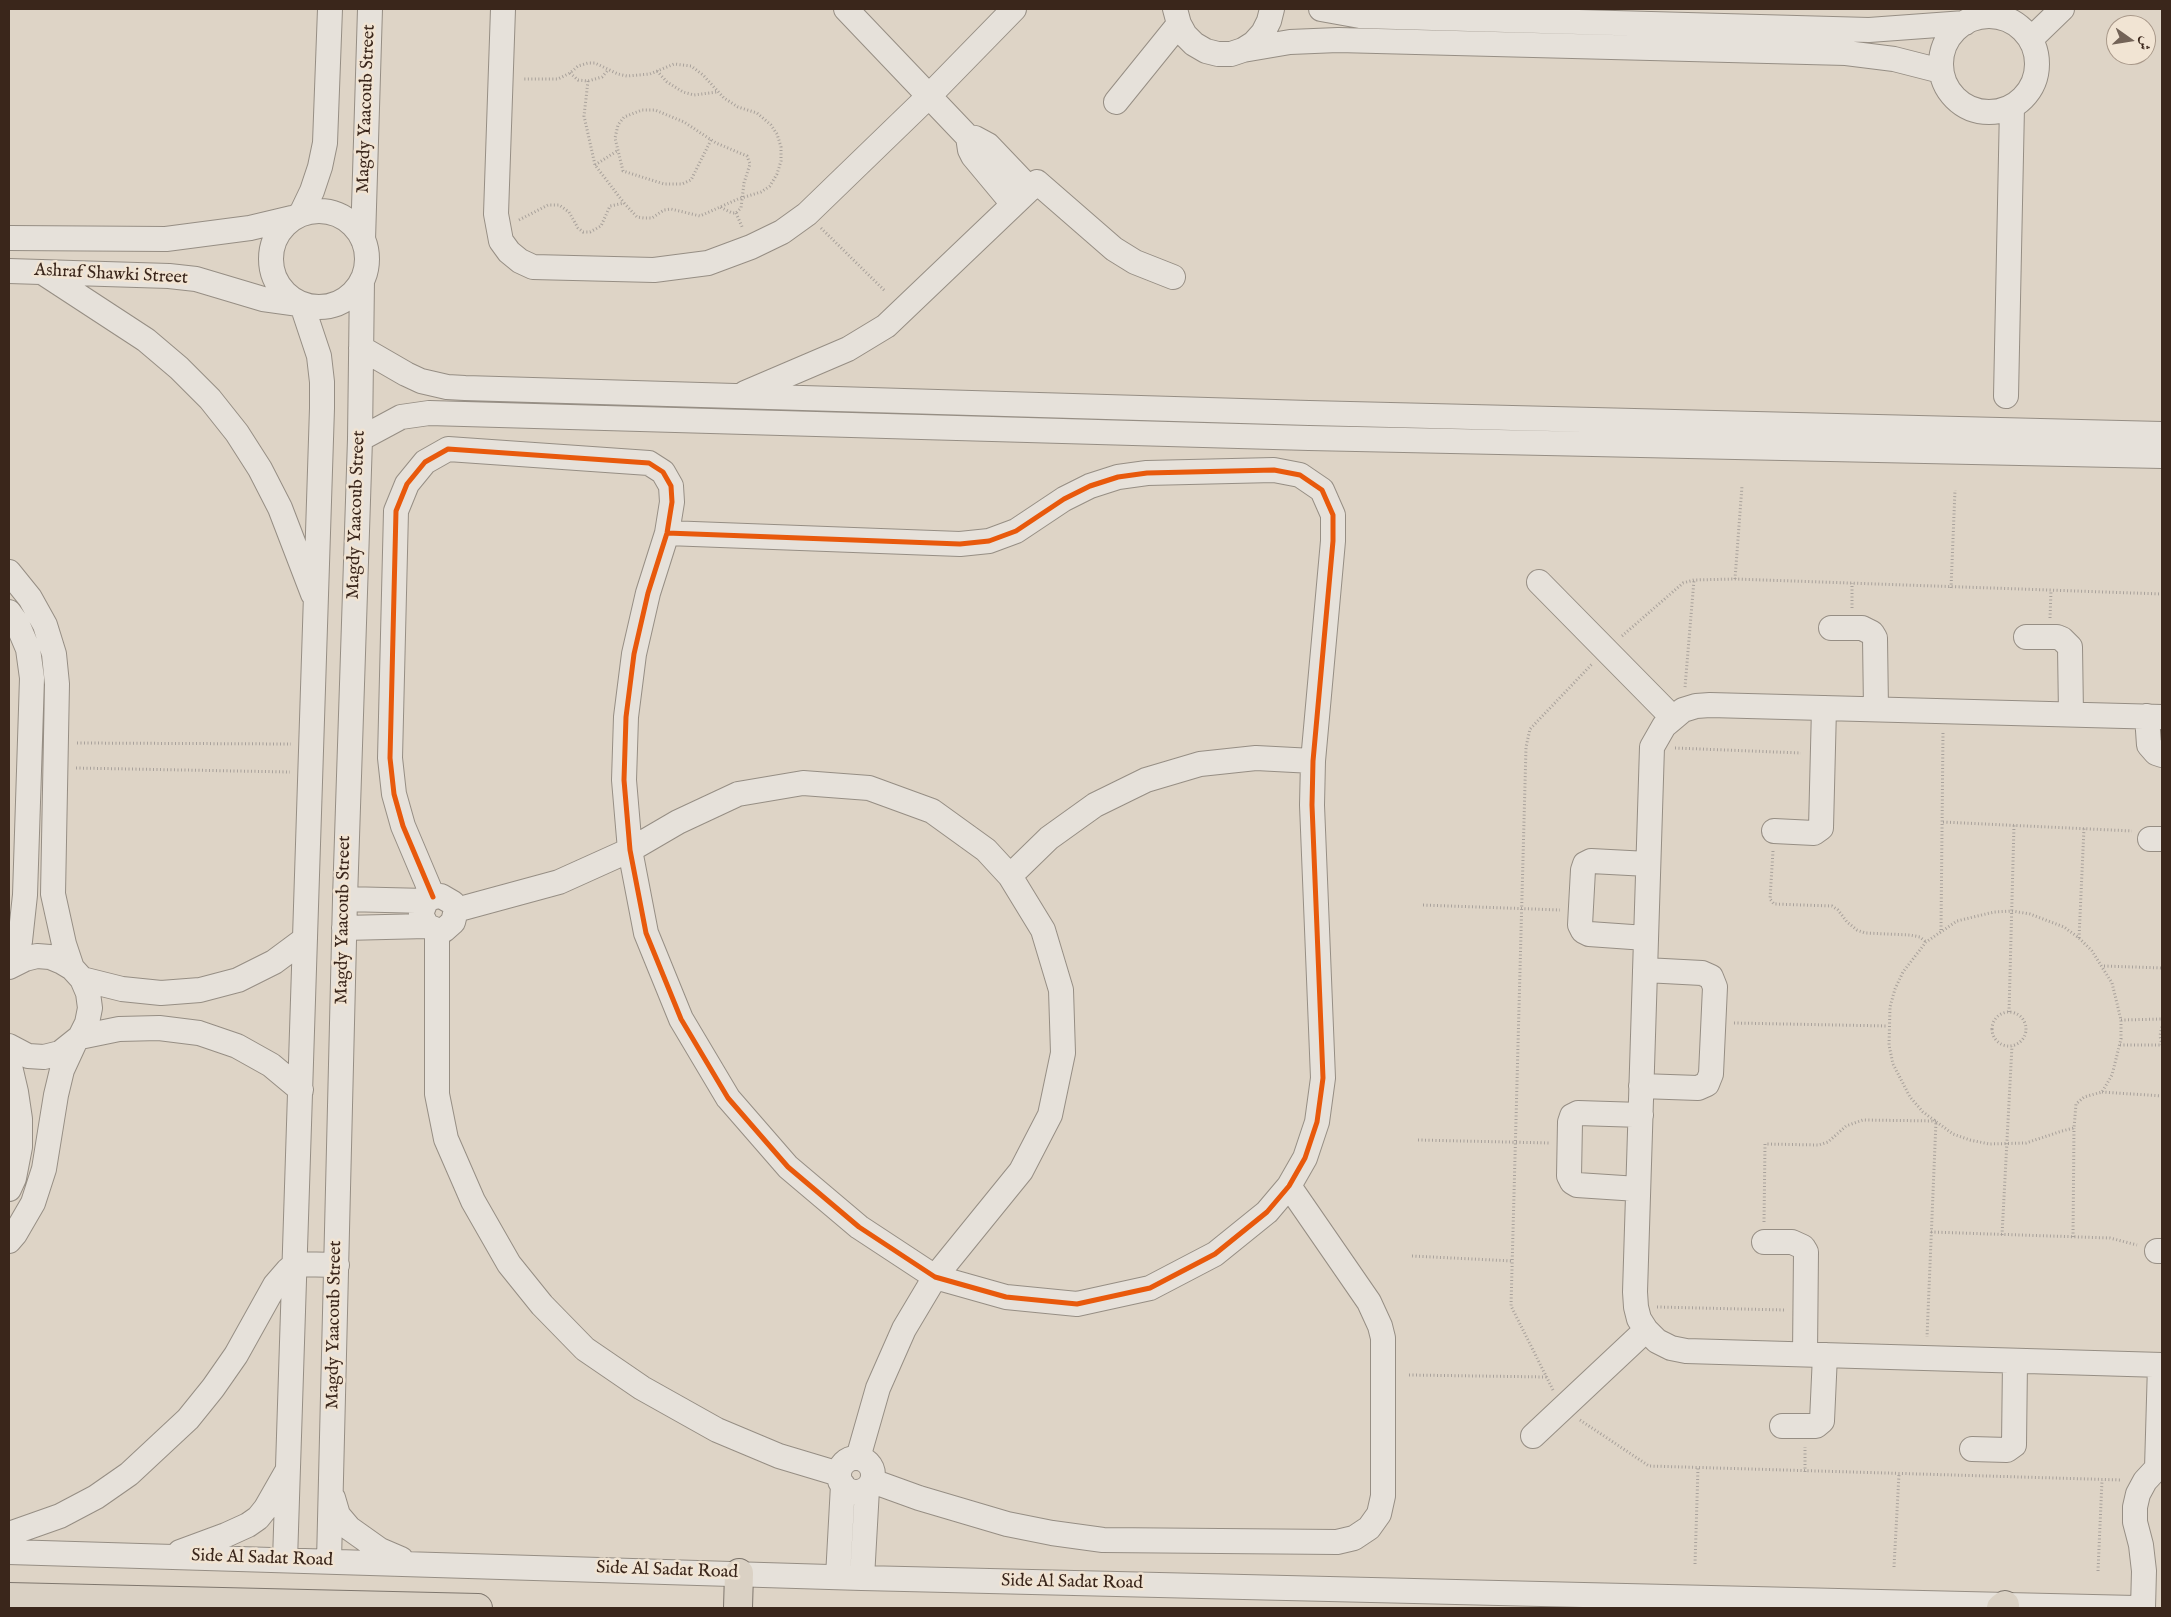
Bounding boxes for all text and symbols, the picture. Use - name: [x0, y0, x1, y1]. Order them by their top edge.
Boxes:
- north arrow: [2106, 15, 2156, 65]
- street label: Magdy Yaacoub Street: [353, 24, 381, 194]
- text: ش: [2134, 34, 2155, 52]
- street label: Ashraf Shawki Street: [34, 260, 188, 290]
- street label: Magdy Yaacoub Street: [343, 430, 371, 600]
- street label: Magdy Yaacoub Street: [332, 835, 356, 1005]
- street label: Magdy Yaacoub Street: [323, 1240, 347, 1410]
- street label: Side Al Sadat Road: [191, 1546, 333, 1572]
- street label: Side Al Sadat Road: [596, 1558, 738, 1584]
- street label: Side Al Sadat Road: [1001, 1571, 1143, 1595]

